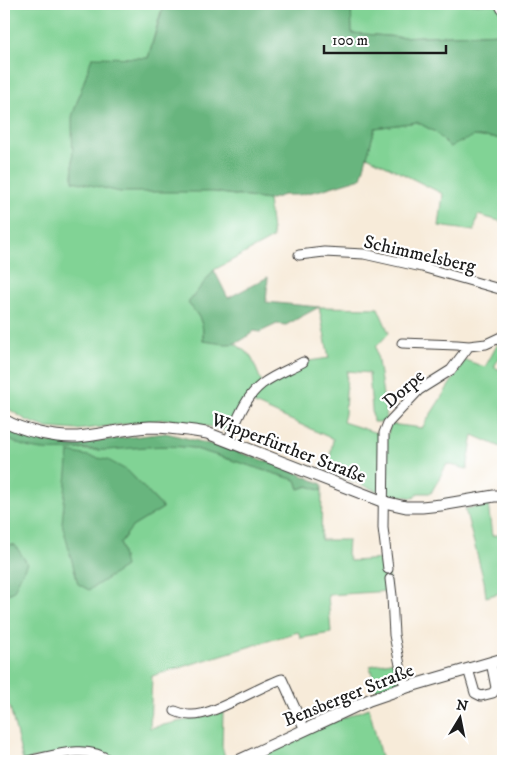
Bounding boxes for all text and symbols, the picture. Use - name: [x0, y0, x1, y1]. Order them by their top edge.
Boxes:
- scale bar: [324, 22, 447, 54]
- text: 100 m: [332, 31, 368, 50]
- street label: Schimmelsberg: [361, 230, 479, 279]
- street label: Dorpe: [378, 365, 430, 413]
- street label: Wipperfürther Straße: [207, 408, 369, 489]
- street label: Bensberger Straße: [280, 659, 417, 732]
- north arrow: [434, 692, 484, 742]
- text: N: [455, 696, 470, 716]

